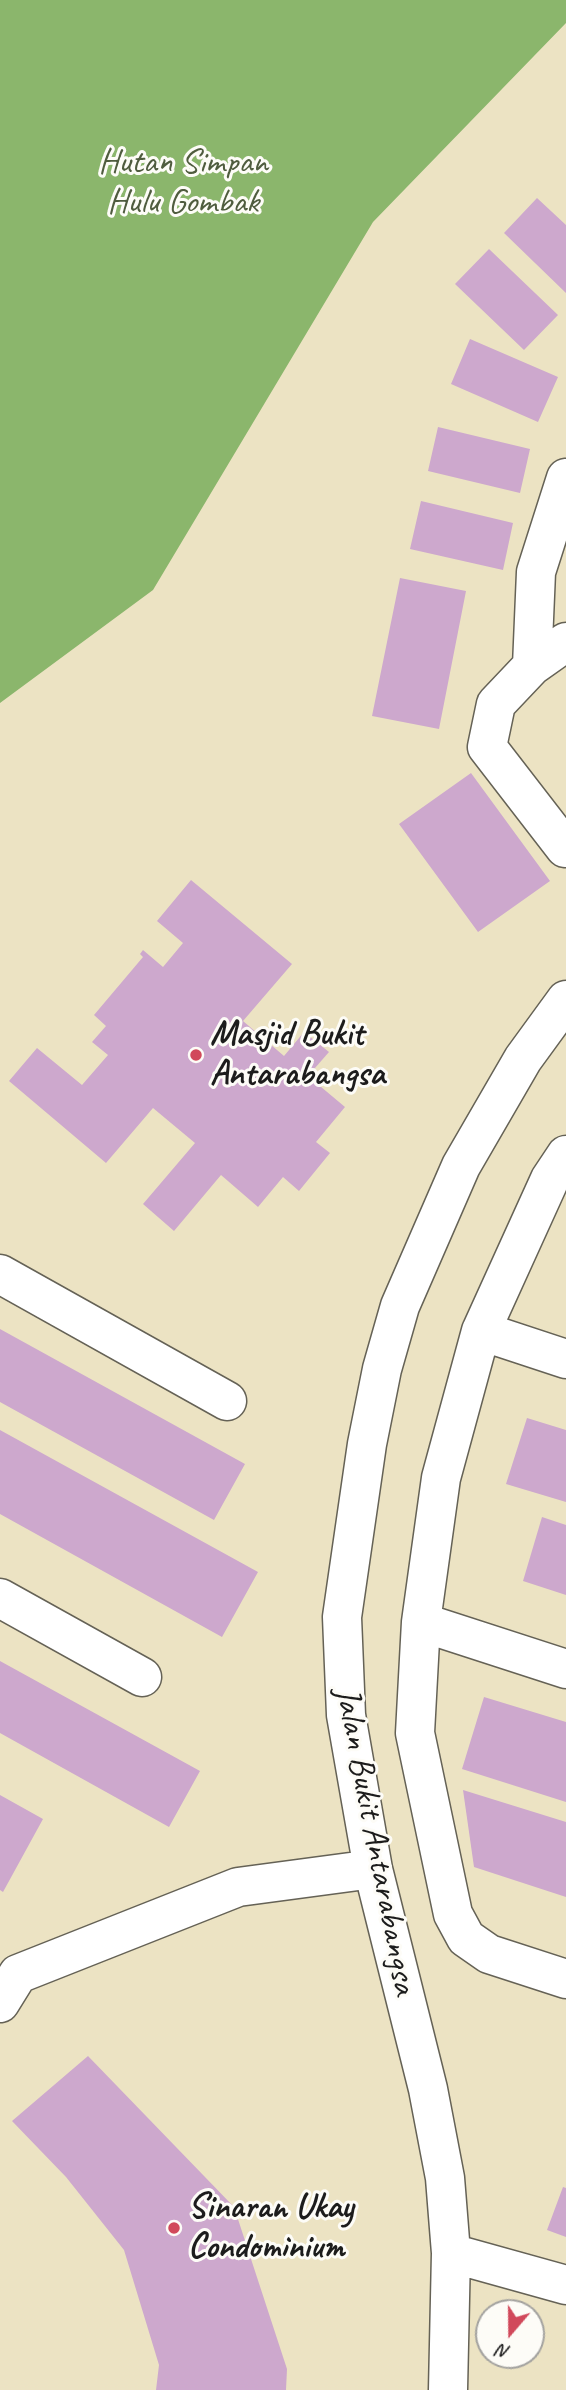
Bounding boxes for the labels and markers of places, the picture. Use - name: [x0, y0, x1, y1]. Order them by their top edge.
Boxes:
- place label: Masjid Bukit Antarabangsa: [210, 1014, 385, 1096]
- marker: Masjid Bukit Antarabangsa: [188, 1047, 204, 1063]
- place label: Sinaran Ukay Condominium: [188, 2187, 353, 2269]
- marker: Sinaran Ukay Condominium: [166, 2220, 182, 2236]

